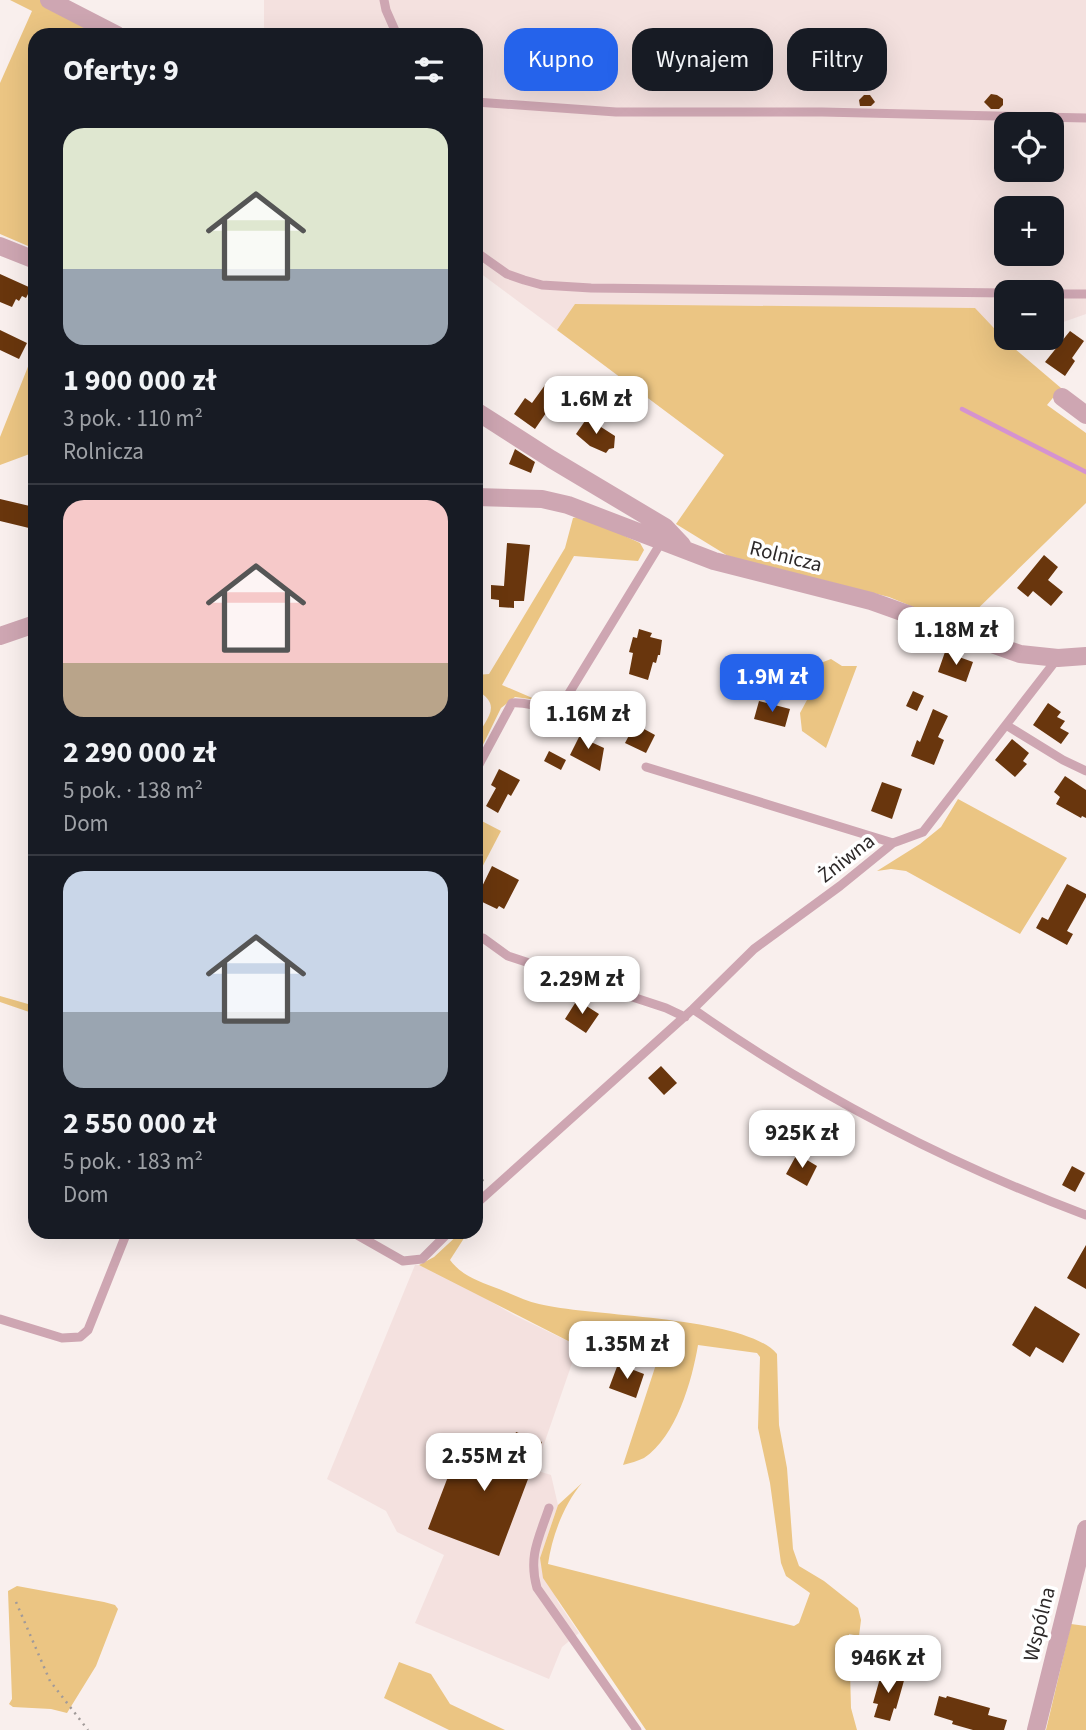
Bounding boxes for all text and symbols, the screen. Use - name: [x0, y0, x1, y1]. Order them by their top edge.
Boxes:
- chip: Kupno: [504, 28, 618, 91]
- chip: Wynajem: [632, 28, 773, 91]
- chip: Filtry: [787, 28, 887, 91]
- text: Oferty: 9: [63, 49, 179, 92]
- icon: filters: [410, 51, 448, 89]
- map controls: [994, 112, 1064, 350]
- button: locate: [994, 112, 1064, 182]
- icon: home: [193, 173, 319, 299]
- button: +: [994, 196, 1064, 266]
- button: −: [994, 280, 1064, 350]
- text: 1 900 000 zł: [63, 359, 216, 402]
- pin: 1.6M zł: [531, 376, 661, 436]
- text: 1.6M zł: [560, 382, 632, 415]
- text: 3 pok. · 110 m²: [63, 402, 203, 435]
- text: Rolnicza: [63, 435, 144, 468]
- street label: Rolnicza: [747, 533, 825, 579]
- icon: home: [193, 545, 319, 671]
- pin: 1.18M zł: [884, 608, 1028, 667]
- text: 1.18M zł: [914, 613, 998, 646]
- pin: 1.9M zł: [707, 654, 837, 714]
- text: 1.9M zł: [736, 660, 808, 693]
- pin: 1.16M zł: [516, 692, 660, 751]
- text: 1.16M zł: [546, 697, 630, 730]
- text: 2 290 000 zł: [63, 731, 216, 774]
- text: 5 pok. · 138 m²: [63, 774, 203, 807]
- text: Dom: [63, 807, 109, 840]
- street label: Żniwna: [811, 826, 881, 890]
- icon: home: [193, 916, 319, 1042]
- pin: 2.29M zł: [510, 956, 654, 1016]
- text: 2.29M zł: [540, 962, 624, 995]
- text: 2 550 000 zł: [63, 1102, 216, 1145]
- pin: 925K zł: [737, 1110, 867, 1170]
- text: 925K zł: [765, 1116, 839, 1149]
- text: 5 pok. · 183 m²: [63, 1145, 203, 1178]
- text: Dom: [63, 1178, 109, 1211]
- pin: 1.35M zł: [555, 1322, 699, 1381]
- text: 1.35M zł: [585, 1327, 669, 1360]
- pin: 2.55M zł: [412, 1434, 556, 1493]
- text: 2.55M zł: [442, 1439, 526, 1472]
- street label: Wspólna: [1015, 1584, 1063, 1664]
- pin: 946K zł: [823, 1636, 953, 1695]
- text: 946K zł: [851, 1641, 925, 1674]

